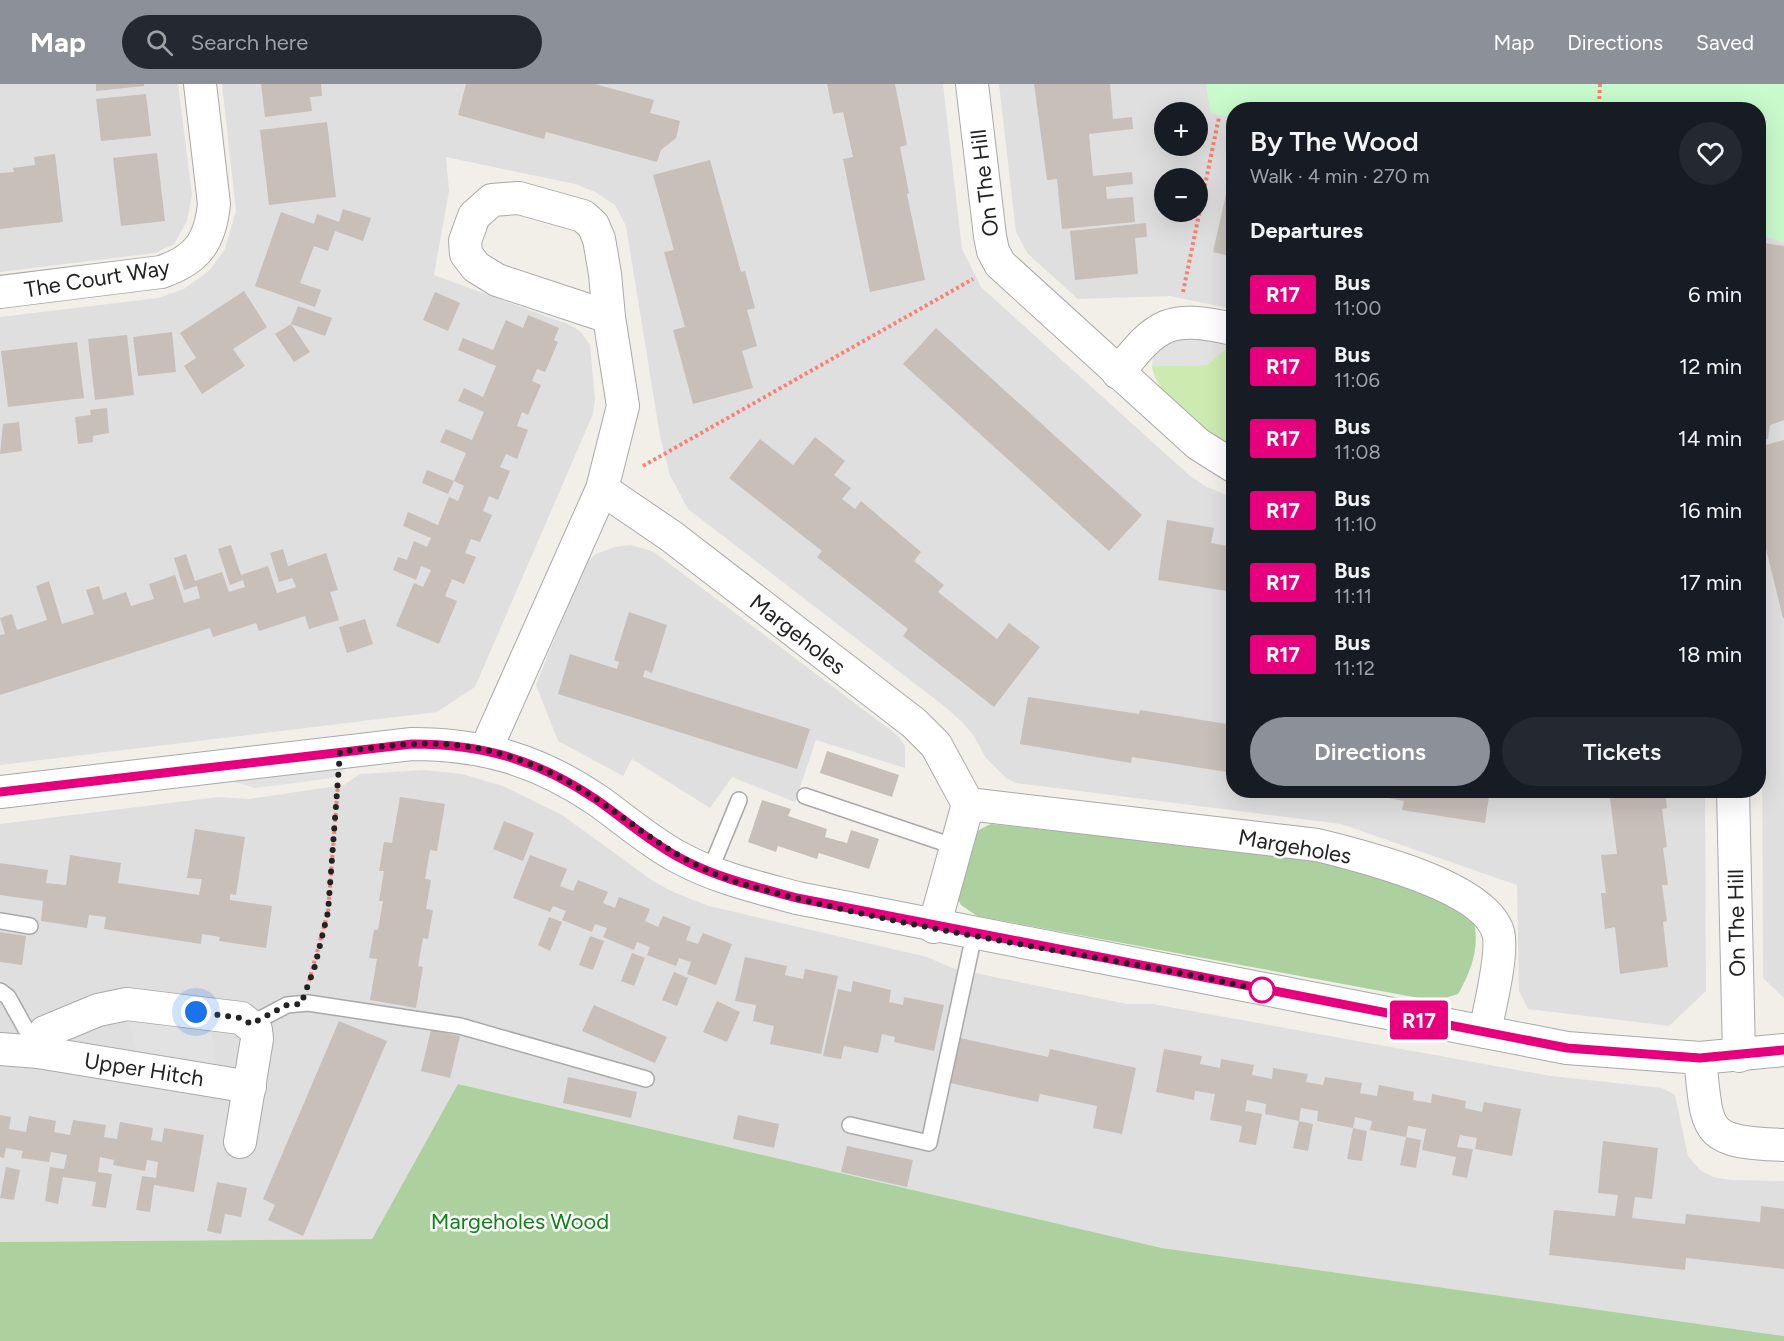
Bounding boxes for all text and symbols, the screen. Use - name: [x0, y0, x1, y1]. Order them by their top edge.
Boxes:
- search box: [122, 15, 542, 69]
- text: Map: [30, 25, 86, 59]
- icon: search: [143, 26, 176, 59]
- text: Search here: [191, 29, 308, 56]
- text: Map: [1493, 30, 1534, 55]
- text: Directions: [1567, 30, 1663, 55]
- text: Saved: [1696, 30, 1754, 55]
- map controls: [1154, 102, 1208, 222]
- button: +: [1154, 102, 1208, 156]
- button: heart: [1679, 122, 1742, 185]
- text: By The Wood: [1250, 124, 1419, 158]
- street label: On The Hill: [965, 128, 1004, 238]
- text: Walk · 4 min · 270 m: [1250, 164, 1430, 188]
- button: −: [1154, 168, 1208, 222]
- text: Departures: [1250, 217, 1363, 244]
- street label: The Court Way: [22, 254, 172, 303]
- text: Bus: [1334, 269, 1370, 296]
- text: 6 min: [1688, 281, 1742, 308]
- text: R17: [1266, 282, 1300, 307]
- text: 11:00: [1334, 296, 1381, 320]
- text: Bus: [1334, 341, 1370, 368]
- text: 12 min: [1679, 353, 1742, 380]
- text: R17: [1266, 354, 1300, 379]
- text: 11:06: [1334, 368, 1380, 392]
- text: Bus: [1334, 413, 1370, 440]
- text: 14 min: [1678, 425, 1742, 452]
- text: R17: [1266, 426, 1300, 451]
- text: 11:08: [1334, 440, 1381, 464]
- text: Bus: [1334, 485, 1370, 512]
- text: 16 min: [1679, 497, 1742, 524]
- text: R17: [1266, 498, 1300, 523]
- text: 11:10: [1334, 512, 1377, 536]
- text: Bus: [1334, 557, 1370, 584]
- text: 17 min: [1680, 569, 1742, 596]
- text: R17: [1266, 570, 1300, 595]
- text: 11:11: [1334, 584, 1372, 608]
- street label: Margeholes: [744, 589, 851, 680]
- text: Bus: [1334, 629, 1370, 656]
- text: 18 min: [1678, 641, 1742, 668]
- text: R17: [1266, 642, 1300, 667]
- text: 11:12: [1334, 656, 1375, 680]
- button: Directions: [1250, 717, 1490, 786]
- button: Tickets: [1502, 717, 1742, 786]
- street label: Margeholes: [1236, 823, 1354, 870]
- street label: On The Hill: [1722, 869, 1751, 977]
- unlabelled marker: [1249, 977, 1275, 1003]
- your location: [181, 997, 211, 1027]
- line badge: R17: [1384, 1000, 1454, 1040]
- text: R17: [1402, 1008, 1436, 1033]
- street label: Upper Hitch: [82, 1047, 206, 1092]
- park label: Margeholes Wood: [431, 1208, 609, 1235]

